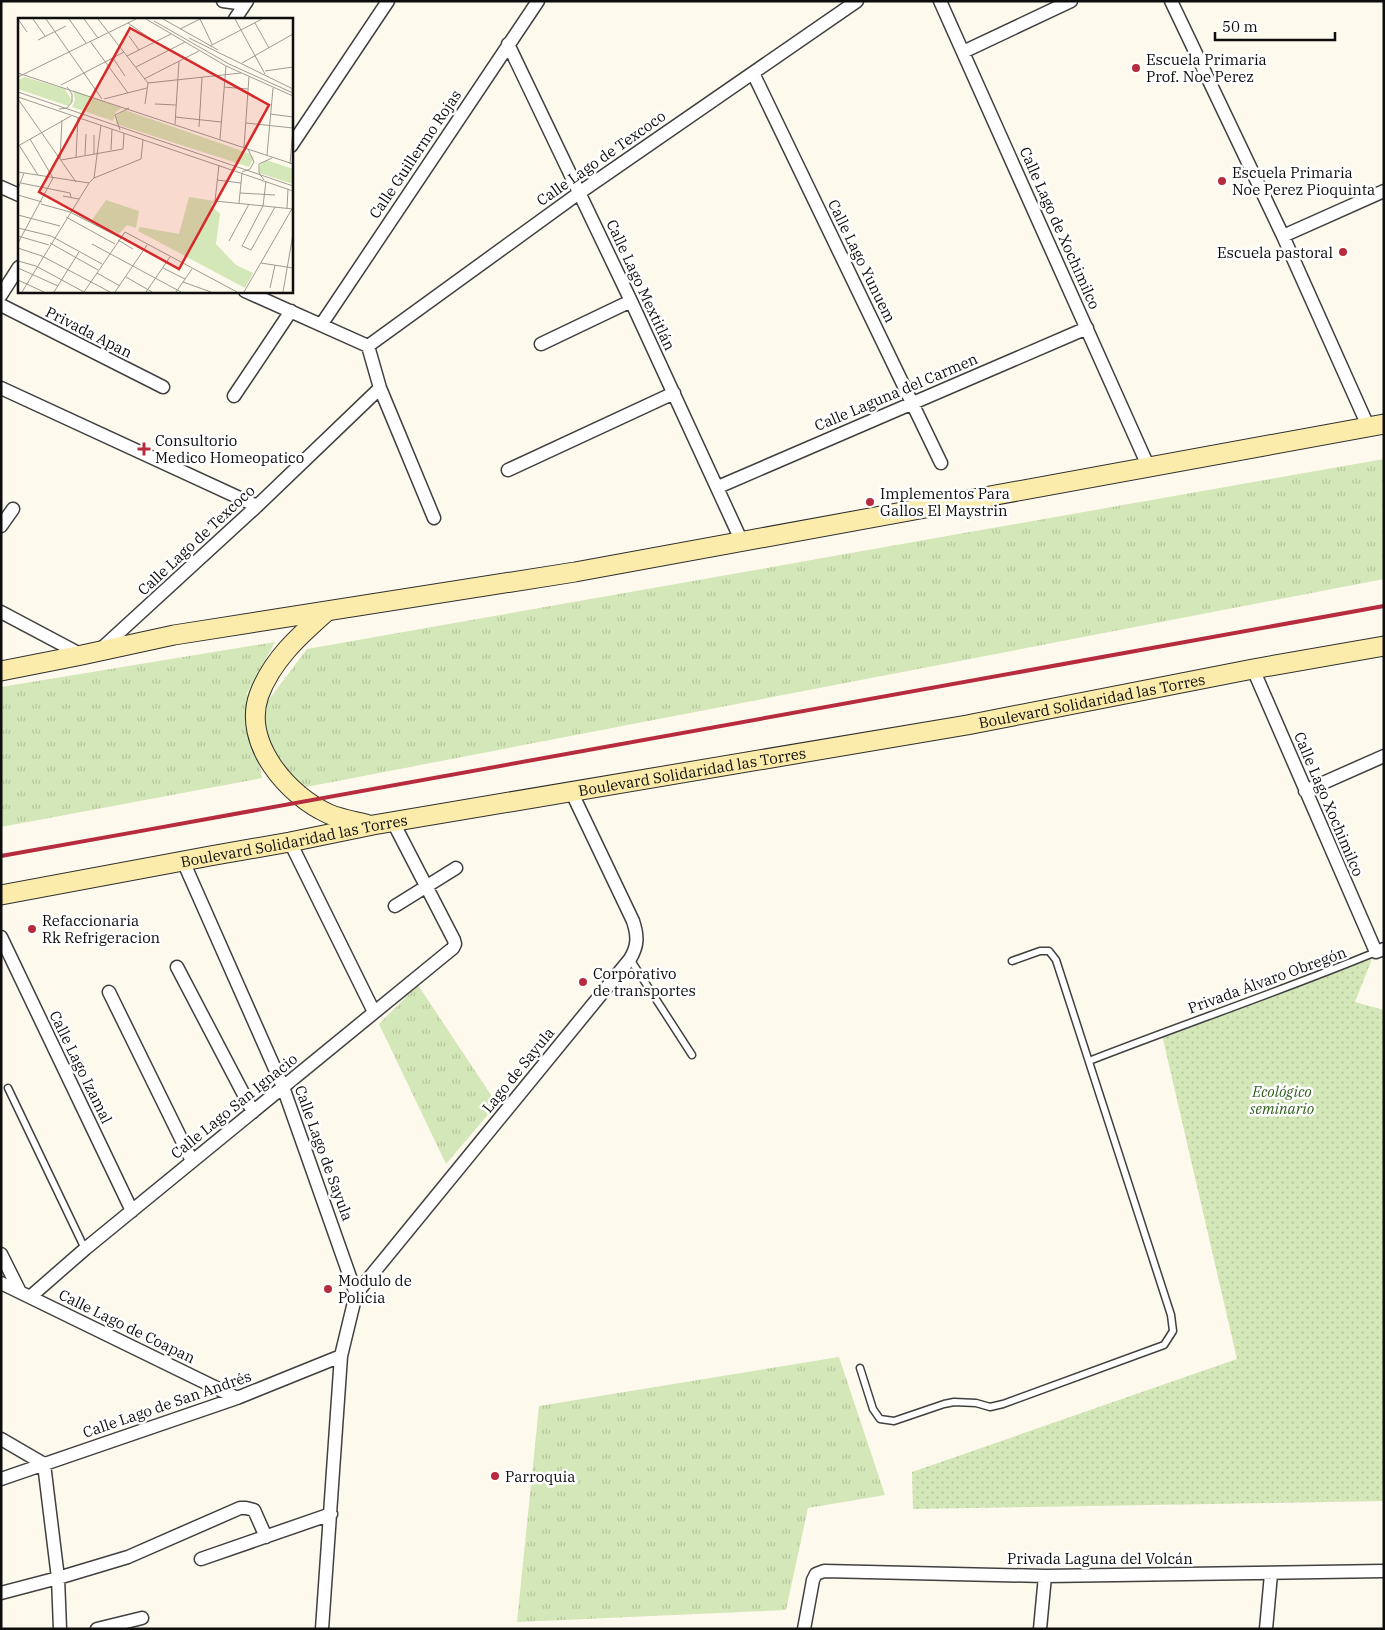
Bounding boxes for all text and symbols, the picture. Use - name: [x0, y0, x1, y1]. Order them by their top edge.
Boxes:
- scale bar: [1215, 10, 1335, 42]
- text: 50 m: [1222, 17, 1258, 36]
- inset map: [18, 18, 292, 292]
- place label: Escuela Primaria Prof. Noe Perez: [1146, 50, 1267, 86]
- marker: Escuela Primaria Prof. Noe Perez: [1130, 62, 1142, 74]
- street label: Calle Guillermo Rojas: [365, 86, 465, 222]
- street label: Calle Lago de Texcoco: [533, 106, 669, 210]
- street label: Calle Lago de Xochimilco: [1016, 144, 1104, 312]
- place label: Escuela Primaria Noe Perez Pioquinta: [1232, 163, 1375, 199]
- marker: Escuela Primaria Noe Perez Pioquinta: [1216, 175, 1228, 187]
- street label: Calle Lago Yunuem: [824, 196, 900, 326]
- street label: Calle Lago Mextitlán: [602, 216, 680, 354]
- place label: Escuela pastoral: [1217, 243, 1333, 262]
- marker: Escuela pastoral: [1337, 246, 1349, 258]
- street label: Privada Apan: [43, 302, 136, 362]
- street label: Calle Laguna del Carmen: [812, 349, 981, 435]
- place label: Consultorio Medico Homeopatico: [155, 431, 304, 467]
- marker: Consultorio Medico Homeopatico: [137, 442, 151, 456]
- street label: Calle Lago de Texcoco: [133, 481, 259, 599]
- place label: Implementos Para Gallos El Maystrin: [880, 484, 1010, 520]
- marker: Implementos Para Gallos El Maystrin: [864, 496, 876, 508]
- street label: Boulevard Solidaridad las Torres: [977, 669, 1207, 732]
- street label: Calle Lago Xochimilco: [1290, 729, 1368, 879]
- street label: Boulevard Solidaridad las Torres: [577, 743, 807, 800]
- street label: Boulevard Solidaridad las Torres: [179, 810, 409, 871]
- place label: Refaccionaria Rk Refrigeracion: [42, 911, 161, 947]
- marker: Refaccionaria Rk Refrigeracion: [26, 923, 38, 935]
- street label: Privada Álvaro Obregón: [1185, 942, 1349, 1018]
- place label: Corporativo de transportes: [593, 964, 696, 1000]
- marker: Corporativo de transportes: [577, 976, 589, 988]
- street label: Calle Lago Izamal: [45, 1007, 117, 1127]
- street label: Lago de Sayula: [478, 1023, 558, 1117]
- street label: Calle Lago San Ignacio: [167, 1049, 301, 1163]
- park label: Ecológico seminario: [1250, 1082, 1314, 1118]
- street label: Calle Lago de Sayula: [291, 1083, 357, 1223]
- place label: Modulo de Policia: [338, 1271, 412, 1307]
- marker: Modulo de Policia: [322, 1283, 334, 1295]
- street label: Calle Lago de Coapan: [56, 1285, 199, 1367]
- street label: Calle Lago de San Andrés: [80, 1366, 254, 1442]
- place label: Parroquia: [505, 1467, 575, 1486]
- marker: Parroquia: [489, 1470, 501, 1482]
- street label: Privada Laguna del Volcán: [1007, 1549, 1193, 1568]

